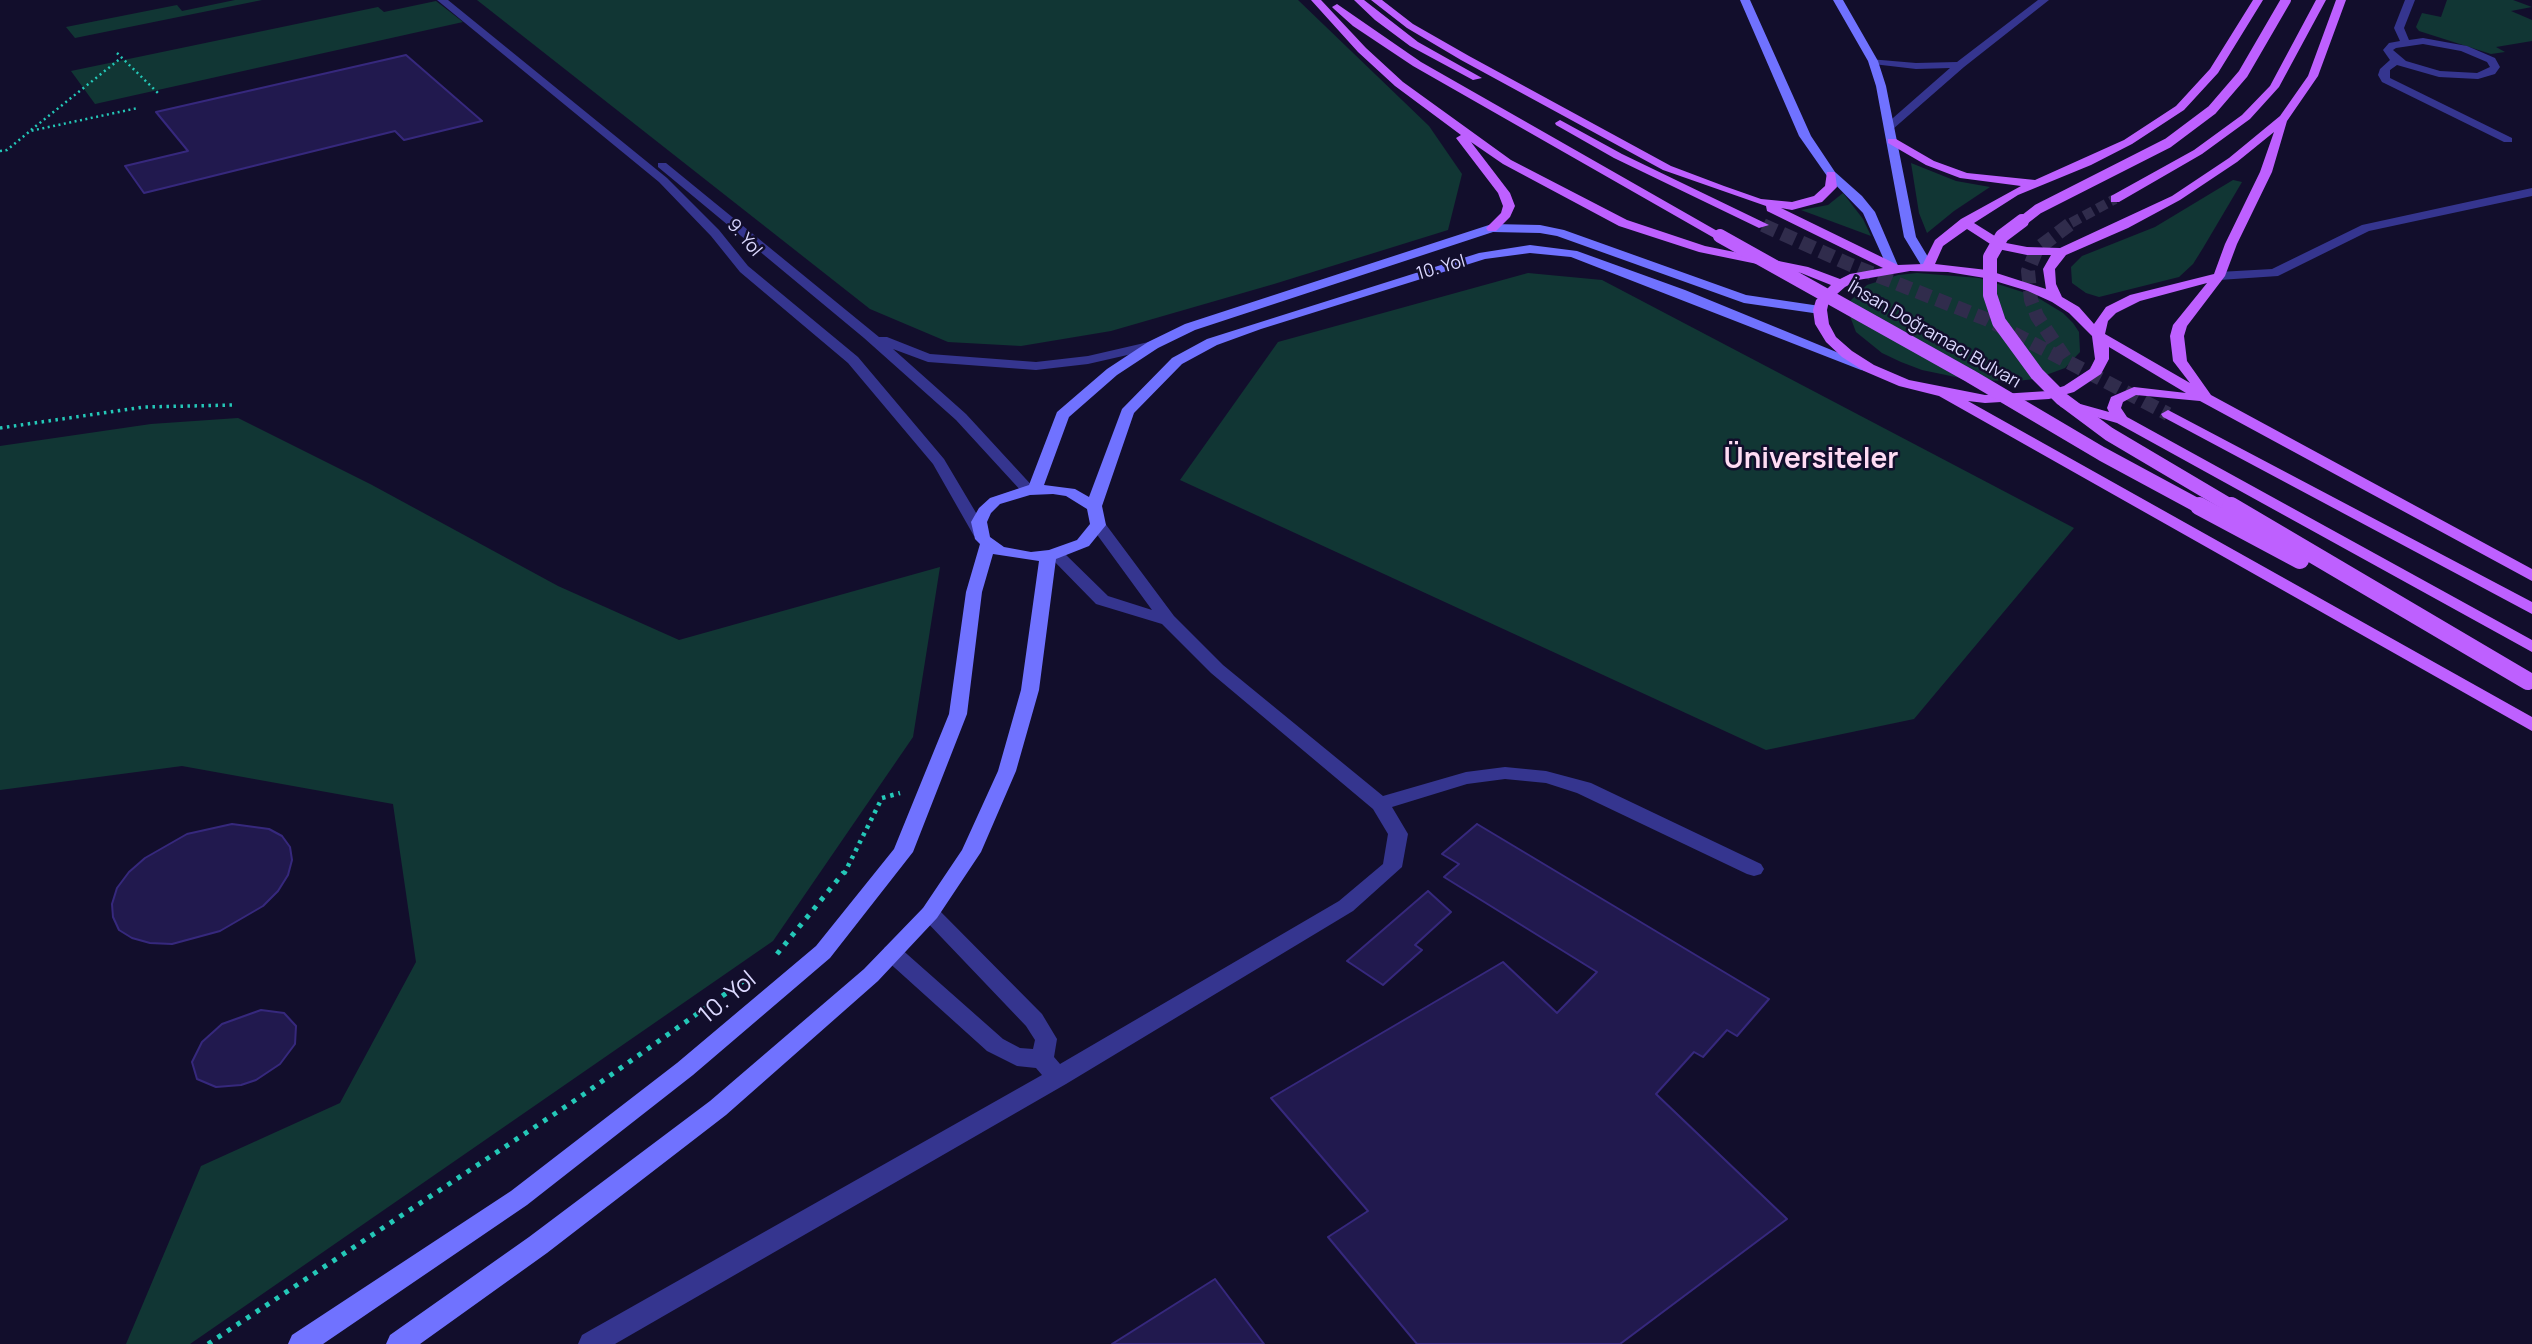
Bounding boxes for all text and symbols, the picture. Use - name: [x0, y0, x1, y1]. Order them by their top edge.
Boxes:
- street label: 9. Yol: [722, 215, 766, 261]
- street label: 10. Yol: [1414, 251, 1468, 285]
- street label: İhsan Doğramacı Bulvarı: [1844, 277, 2024, 393]
- district label: Üniversiteler: [1723, 443, 1899, 477]
- street label: 10. Yol: [693, 966, 763, 1030]

